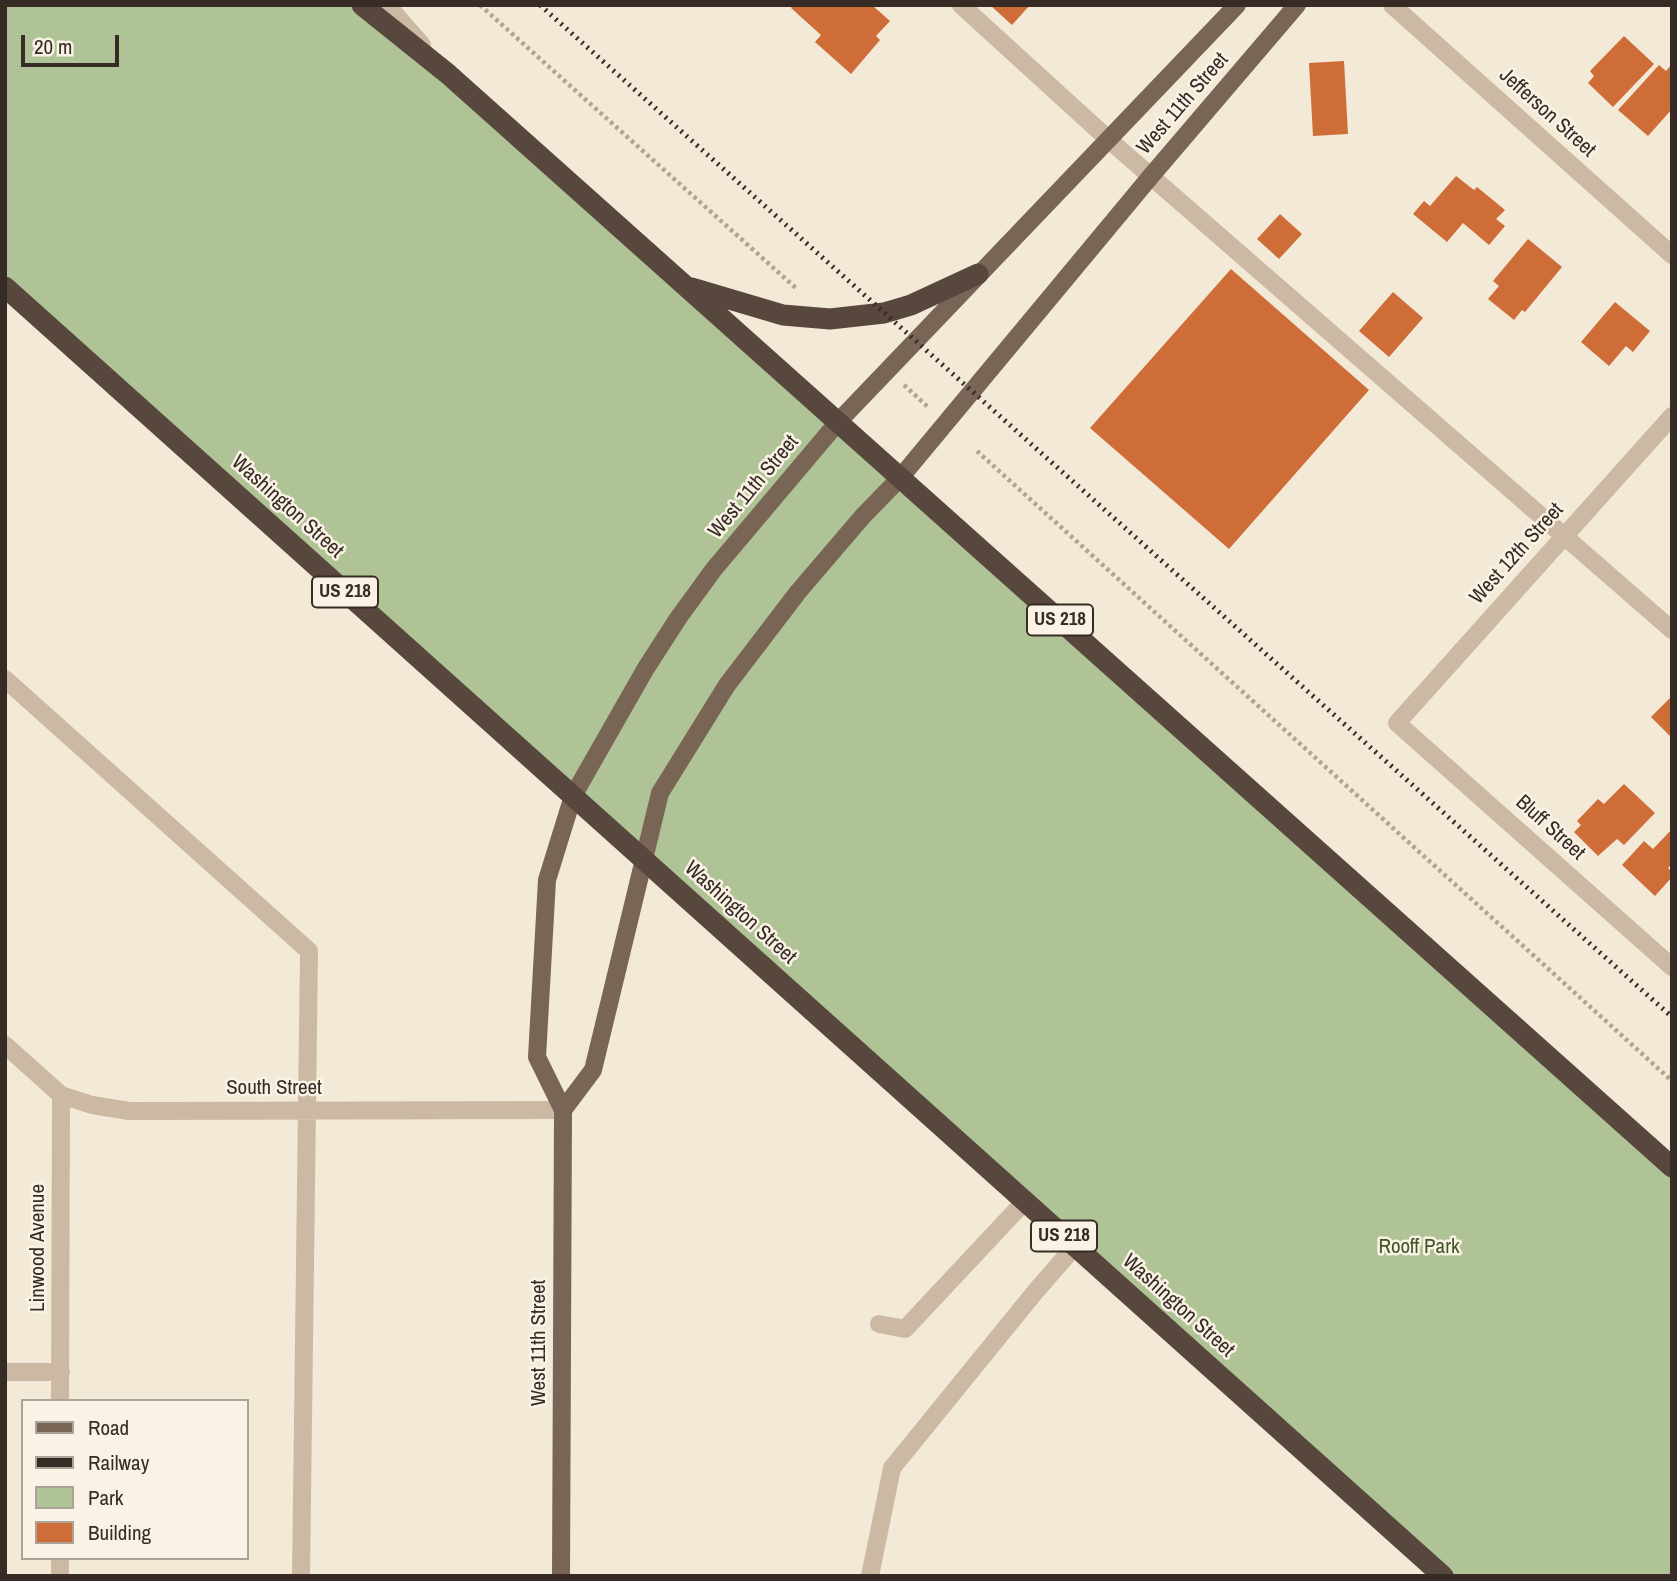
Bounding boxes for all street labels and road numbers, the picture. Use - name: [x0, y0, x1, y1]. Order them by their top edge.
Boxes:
- street label: West 11th Street: [1132, 48, 1234, 160]
- street label: Jefferson Street: [1494, 63, 1600, 163]
- street label: West 11th Street: [704, 430, 804, 544]
- street label: Washington Street: [226, 450, 348, 564]
- street label: West 12th Street: [1465, 498, 1569, 610]
- road number: US 218: [312, 576, 378, 608]
- road number: US 218: [1027, 604, 1093, 636]
- street label: Bluff Street: [1510, 790, 1590, 866]
- street label: Washington Street: [679, 856, 801, 970]
- street label: South Street: [226, 1075, 322, 1101]
- street label: Linwood Avenue: [25, 1184, 51, 1312]
- road number: US 218: [1031, 1220, 1097, 1252]
- street label: Washington Street: [1117, 1249, 1239, 1363]
- street label: West 11th Street: [526, 1280, 552, 1406]

